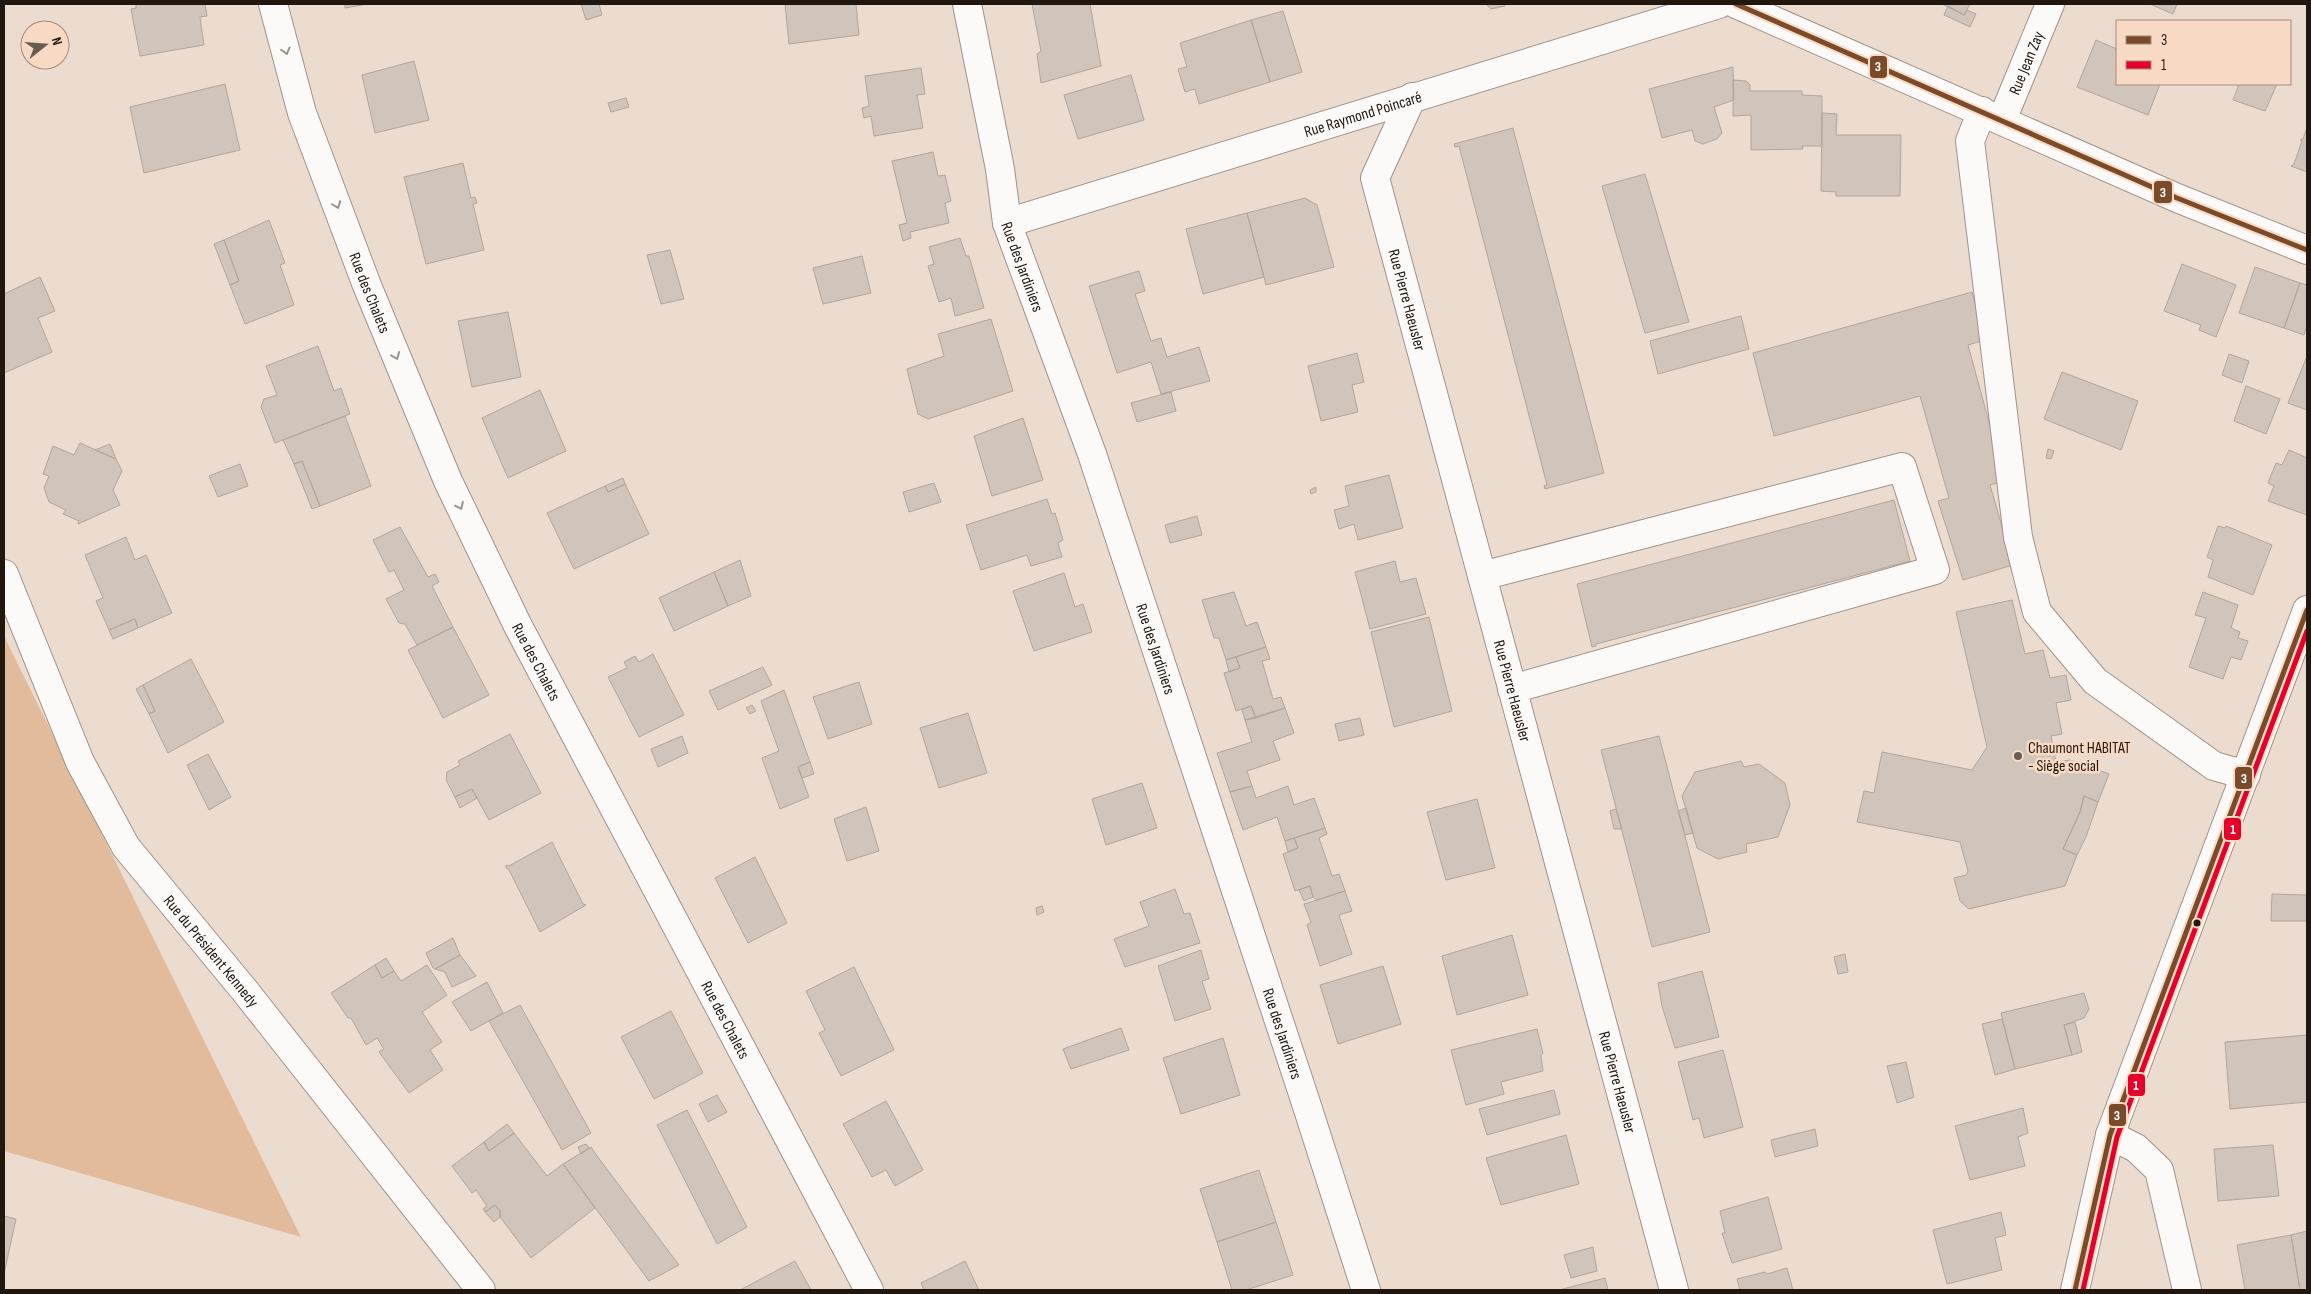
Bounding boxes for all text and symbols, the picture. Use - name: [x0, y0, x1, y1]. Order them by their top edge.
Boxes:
- north arrow: [20, 20, 70, 70]
- legend: [2116, 20, 2291, 85]
- street label: Rue Jean Zay: [2005, 29, 2049, 98]
- text: 3: [2161, 31, 2167, 50]
- text: N: [48, 35, 66, 47]
- one-way arrow: [280, 46, 290, 54]
- line badge: 3: [1869, 55, 1888, 79]
- text: 1: [2161, 56, 2167, 75]
- text: 3: [1875, 58, 1881, 75]
- street label: Rue Raymond Poincaré: [1302, 88, 1424, 142]
- line badge: 3: [2153, 180, 2173, 204]
- text: 3: [2160, 184, 2166, 201]
- one-way arrow: [331, 200, 341, 209]
- street label: Rue des Jardiniers: [996, 219, 1047, 315]
- street label: Rue Pierre Haeusler: [1384, 247, 1429, 353]
- street label: Rue des Chalets: [344, 250, 394, 337]
- one-way arrow: [390, 351, 401, 360]
- one-way arrow: [454, 501, 464, 510]
- street label: Rue des Jardiniers: [1131, 602, 1179, 697]
- street label: Rue des Chalets: [507, 620, 564, 705]
- street label: Rue Pierre Haeusler: [1489, 638, 1534, 744]
- place label: Chaumont HABITAT - Siège social: [2028, 739, 2131, 776]
- marker: Chaumont HABITAT - Siège social: [2012, 750, 2024, 762]
- line badge: 3: [2234, 766, 2253, 790]
- text: 3: [2241, 770, 2247, 787]
- line badge: 1: [2223, 817, 2242, 841]
- text: 1: [2230, 821, 2236, 838]
- street label: Rue du Président Kennedy: [159, 892, 262, 1011]
- unlabelled marker: [2192, 918, 2202, 928]
- street label: Rue des Chalets: [696, 978, 753, 1063]
- street label: Rue des Jardiniers: [1258, 986, 1306, 1082]
- street label: Rue Pierre Haeusler: [1594, 1029, 1639, 1136]
- line badge: 1: [2127, 1073, 2146, 1097]
- text: 1: [2133, 1077, 2139, 1094]
- line badge: 3: [2108, 1103, 2127, 1127]
- text: 3: [2114, 1107, 2120, 1124]

